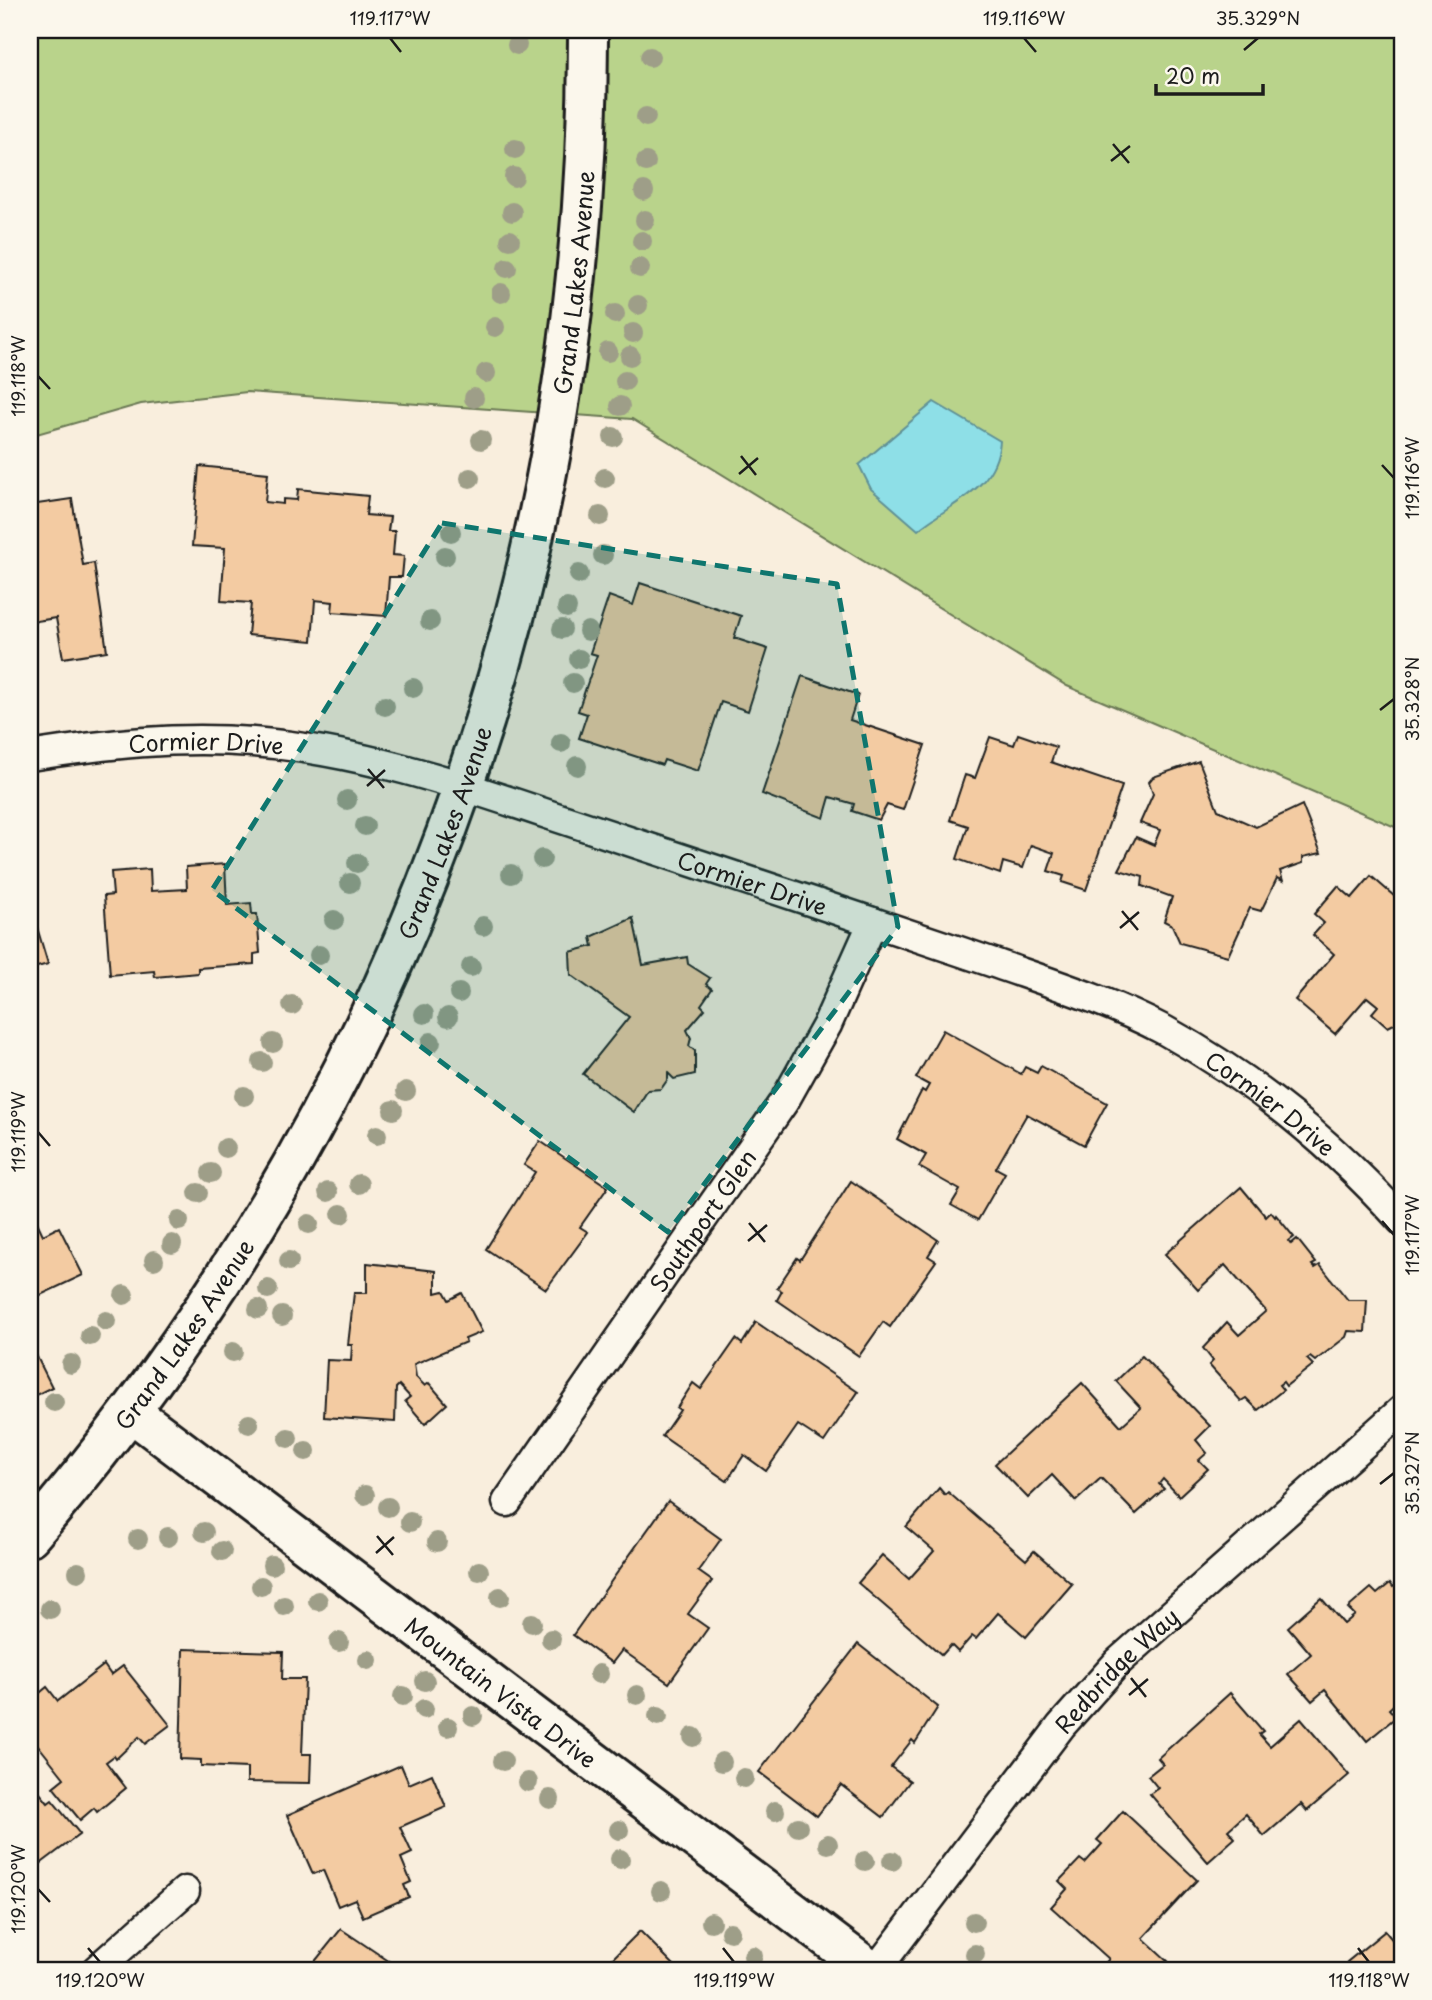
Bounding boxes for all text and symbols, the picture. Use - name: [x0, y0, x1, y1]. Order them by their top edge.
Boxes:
- text: 119.117°W: [350, 4, 431, 31]
- text: 119.116°W: [983, 4, 1066, 31]
- text: 35.329°N: [1216, 4, 1300, 31]
- scale bar: [1156, 52, 1262, 96]
- text: 20 m: [1166, 59, 1220, 91]
- street label: Grand Lakes Avenue: [543, 169, 602, 397]
- text: 119.118°W: [4, 335, 31, 417]
- text: 119.116°W: [1398, 436, 1425, 519]
- text: 35.328°N: [1398, 656, 1425, 742]
- street label: Cormier Drive: [127, 722, 286, 762]
- street label: Grand Lakes Avenue: [388, 722, 499, 945]
- street label: Cormier Drive: [673, 841, 832, 923]
- street label: Cormier Drive: [1199, 1041, 1344, 1163]
- text: 119.119°W: [4, 1091, 31, 1173]
- street label: Southport Glen: [640, 1141, 764, 1298]
- text: 119.117°W: [1398, 1194, 1425, 1275]
- street label: Grand Lakes Avenue: [105, 1232, 262, 1437]
- text: 35.327°N: [1398, 1431, 1425, 1515]
- street label: Redbridge Way: [1045, 1599, 1186, 1740]
- street label: Mountain Vista Drive: [398, 1607, 605, 1776]
- text: 119.120°W: [4, 1844, 31, 1934]
- text: 119.120°W: [55, 1966, 145, 1993]
- text: 119.119°W: [693, 1966, 775, 1993]
- text: 119.118°W: [1328, 1966, 1410, 1993]

